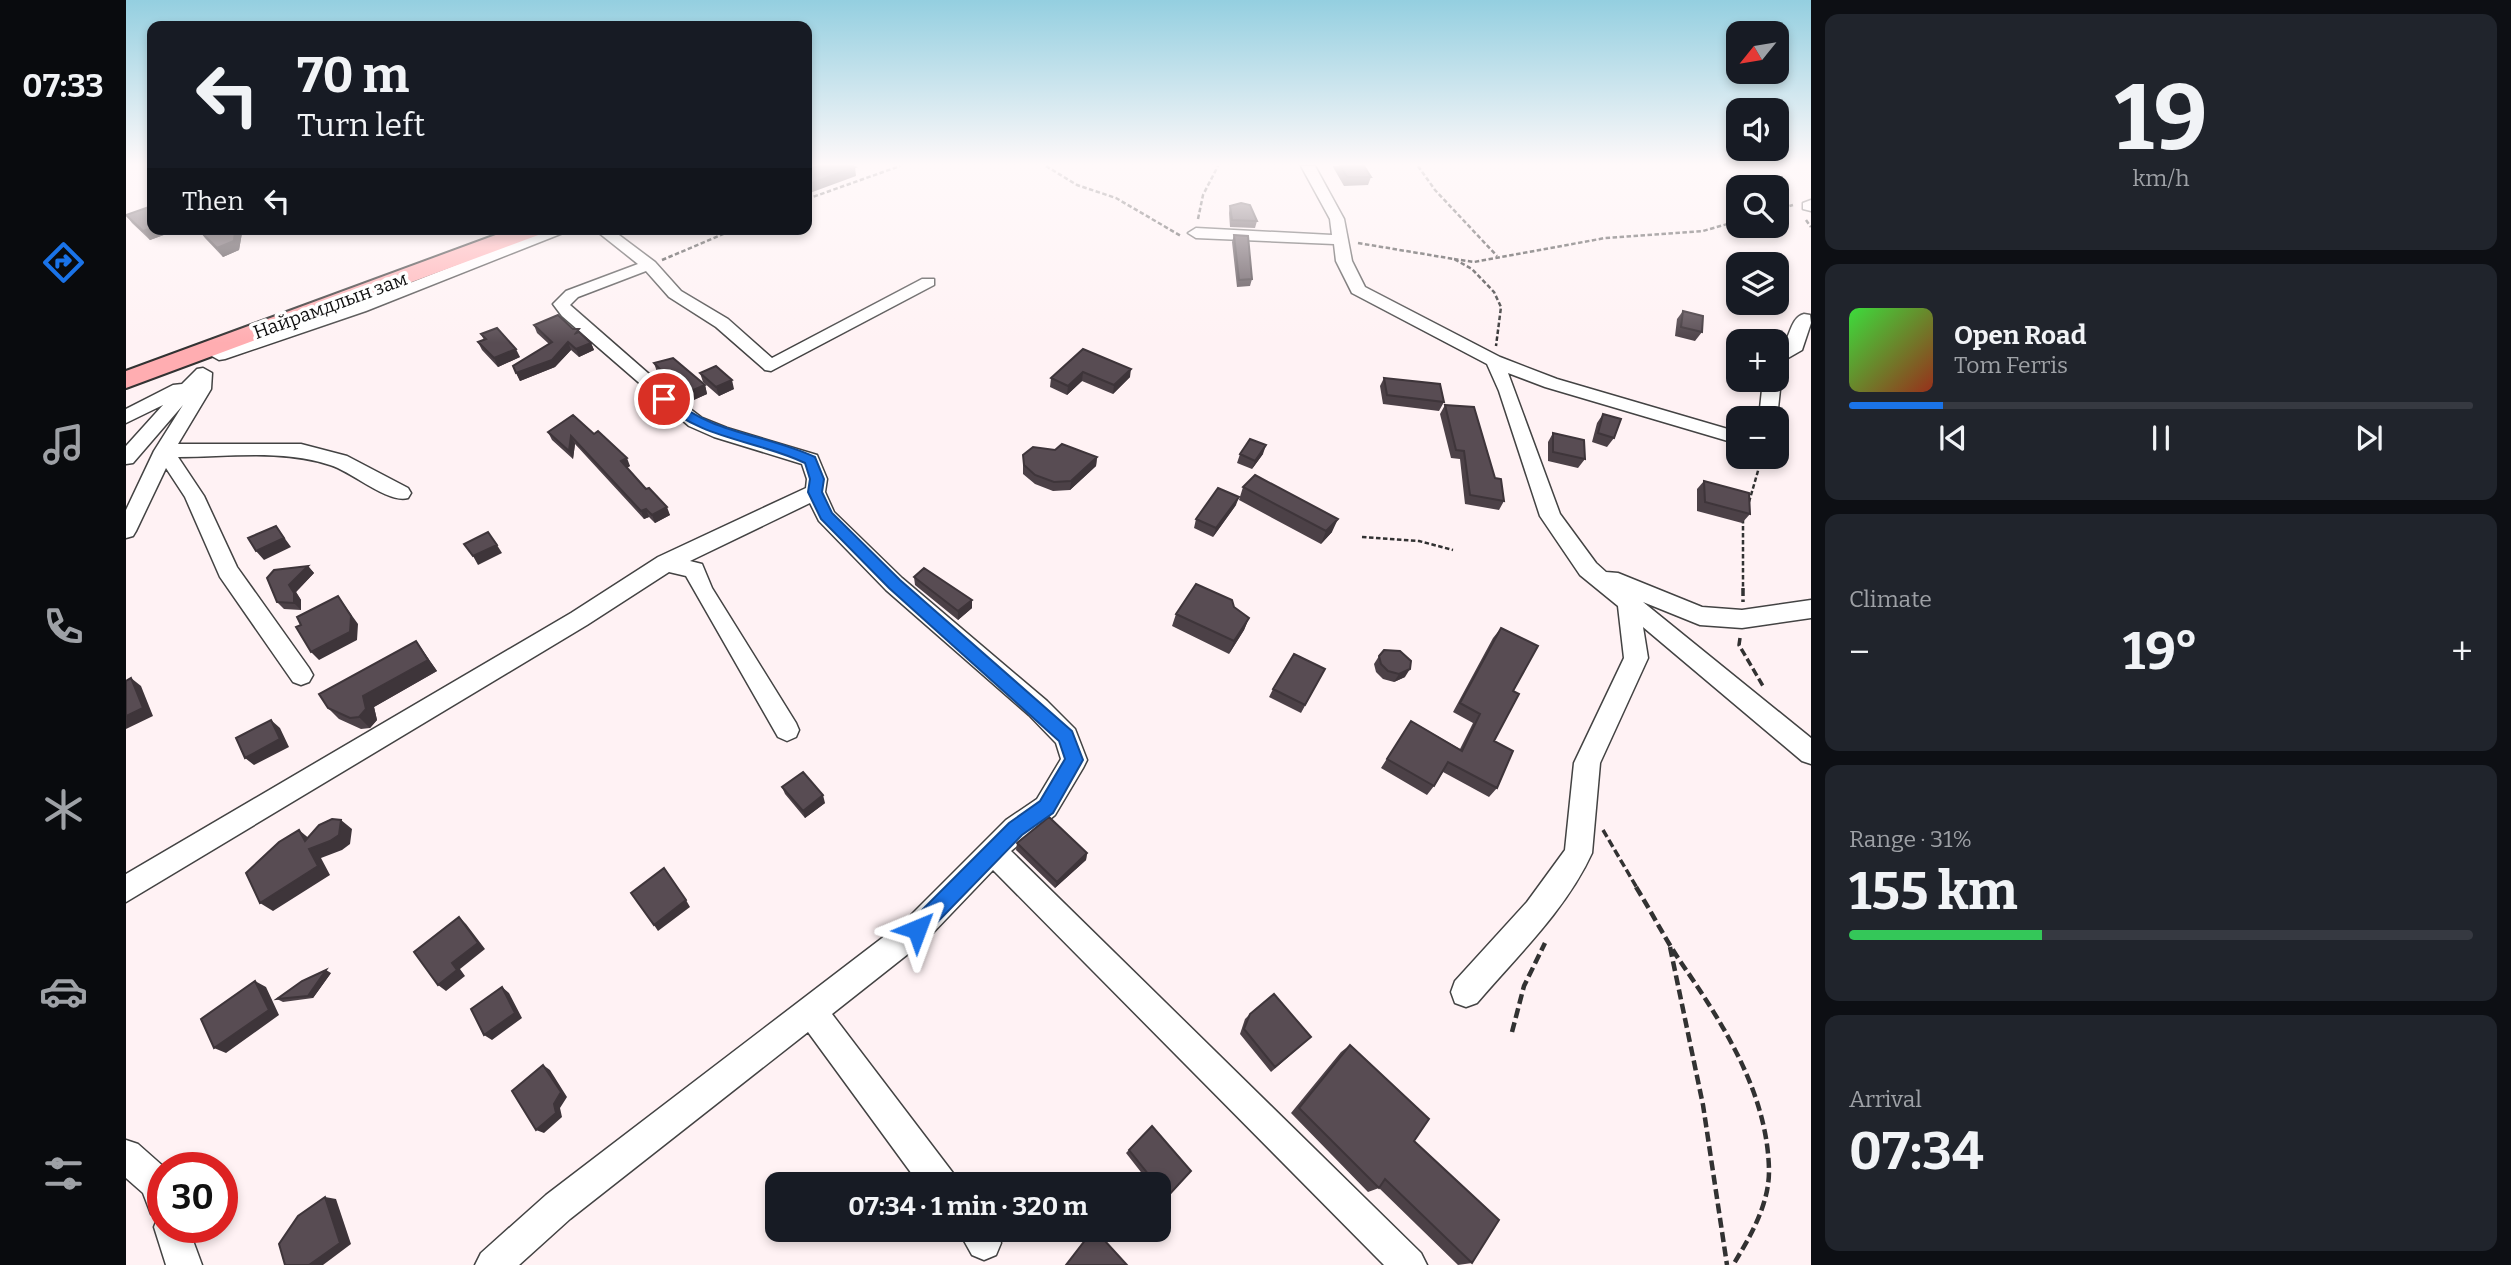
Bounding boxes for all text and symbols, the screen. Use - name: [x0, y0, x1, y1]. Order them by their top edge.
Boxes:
- north arrow: [1726, 21, 1788, 84]
- map controls: [1726, 21, 1789, 469]
- text: 70 m: [297, 46, 409, 105]
- icon: left: [182, 49, 273, 140]
- text: 19: [2114, 64, 2208, 173]
- text: 07:33: [22, 67, 104, 105]
- button: sound: [1726, 98, 1789, 161]
- text: Turn left: [297, 106, 425, 144]
- text: km/h: [2133, 164, 2189, 192]
- button: search: [1726, 175, 1789, 238]
- icon: left: [258, 182, 296, 220]
- text: Then: [182, 186, 244, 217]
- icon: directions: [39, 238, 88, 287]
- button: layers: [1726, 252, 1789, 315]
- street label: Найрамдлын зам: [250, 267, 410, 344]
- text: Open Road: [1954, 320, 2086, 351]
- button: +: [1726, 329, 1789, 392]
- text: Tom Ferris: [1954, 351, 2068, 379]
- pin: [634, 369, 694, 429]
- icon: arrive: [645, 380, 683, 418]
- button: −: [1726, 406, 1789, 469]
- icon: previous: [1934, 419, 1972, 457]
- icon: pause: [2142, 419, 2180, 457]
- icon: next: [2350, 419, 2388, 457]
- icon: music: [39, 420, 88, 469]
- text: Climate: [1849, 585, 1932, 613]
- icon: phone: [39, 602, 88, 651]
- text: 19°: [2123, 620, 2198, 683]
- text: −: [1849, 629, 1870, 675]
- text: +: [2451, 629, 2473, 675]
- icon: climate: [39, 785, 88, 834]
- text: Range · 31%: [1849, 825, 1972, 853]
- text: 155 km: [1849, 860, 2018, 923]
- position arrow: [880, 892, 954, 966]
- icon: car: [39, 967, 88, 1016]
- text: Arrival: [1849, 1085, 1922, 1113]
- text: 07:34: [1849, 1120, 1984, 1183]
- icon: filters: [39, 1149, 88, 1198]
- speed limit sign: 30: [147, 1152, 238, 1243]
- text: 07:34 · 1 min · 320 m: [848, 1191, 1088, 1222]

